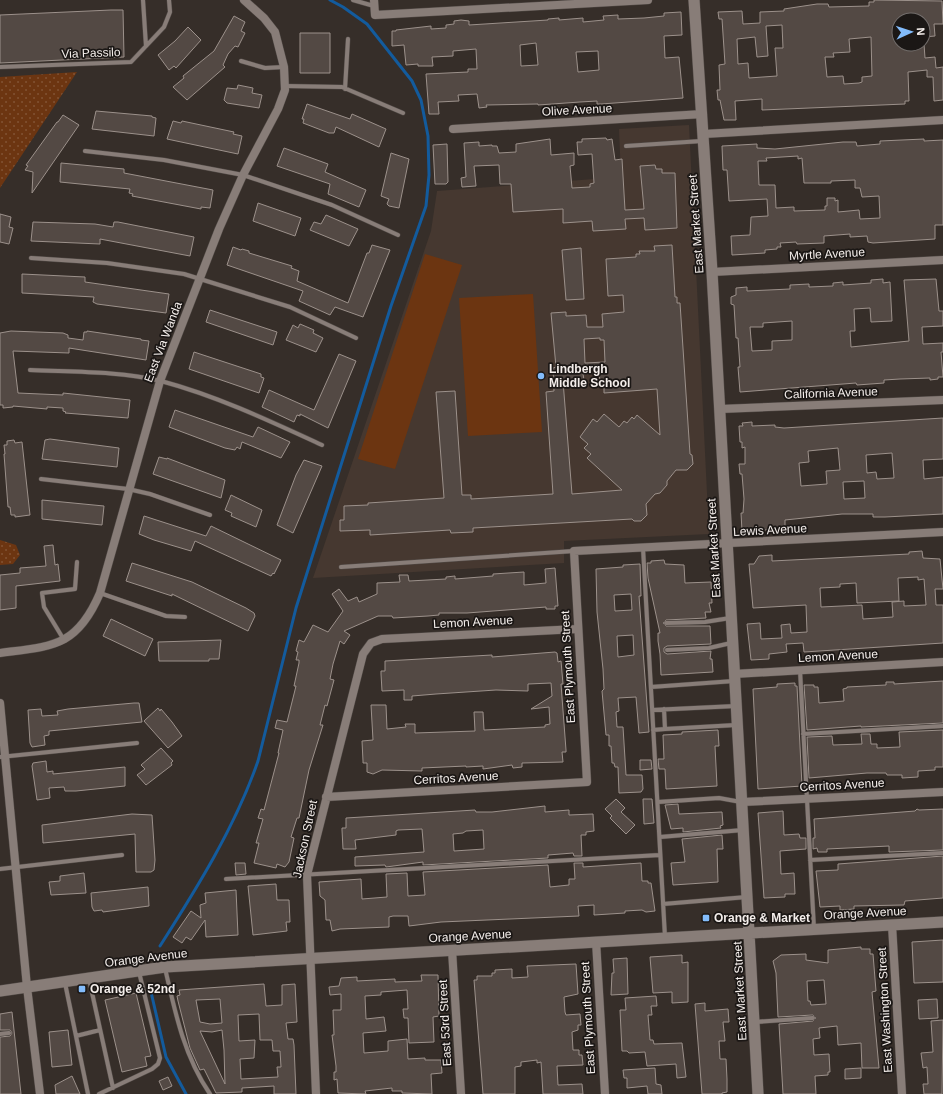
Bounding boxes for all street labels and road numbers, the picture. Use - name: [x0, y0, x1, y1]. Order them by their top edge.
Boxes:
- street label: Via Passilo: [61, 45, 121, 61]
- street label: Olive Avenue: [541, 101, 613, 119]
- street label: East Market Street: [686, 173, 706, 274]
- street label: Myrtle Avenue: [789, 245, 866, 263]
- street label: East Via Wanda: [141, 299, 185, 384]
- street label: California Avenue: [784, 384, 878, 402]
- street label: East Market Street: [704, 497, 724, 598]
- street label: Lewis Avenue: [733, 521, 808, 539]
- street label: East Plymouth Street: [558, 610, 578, 724]
- street label: Lemon Avenue: [433, 613, 514, 631]
- street label: Lemon Avenue: [798, 647, 879, 665]
- street label: Cerritos Avenue: [413, 769, 499, 787]
- street label: Cerritos Avenue: [799, 776, 885, 794]
- street label: Jackson Street: [290, 798, 320, 879]
- street label: Orange Avenue: [823, 904, 907, 922]
- street label: Orange Avenue: [428, 927, 512, 945]
- street label: East Market Street: [730, 940, 750, 1041]
- street label: Orange Avenue: [104, 946, 188, 970]
- street label: East Washington Street: [875, 946, 895, 1073]
- street label: East Plymouth Street: [578, 961, 598, 1075]
- street label: East 53rd Street: [436, 979, 454, 1067]

